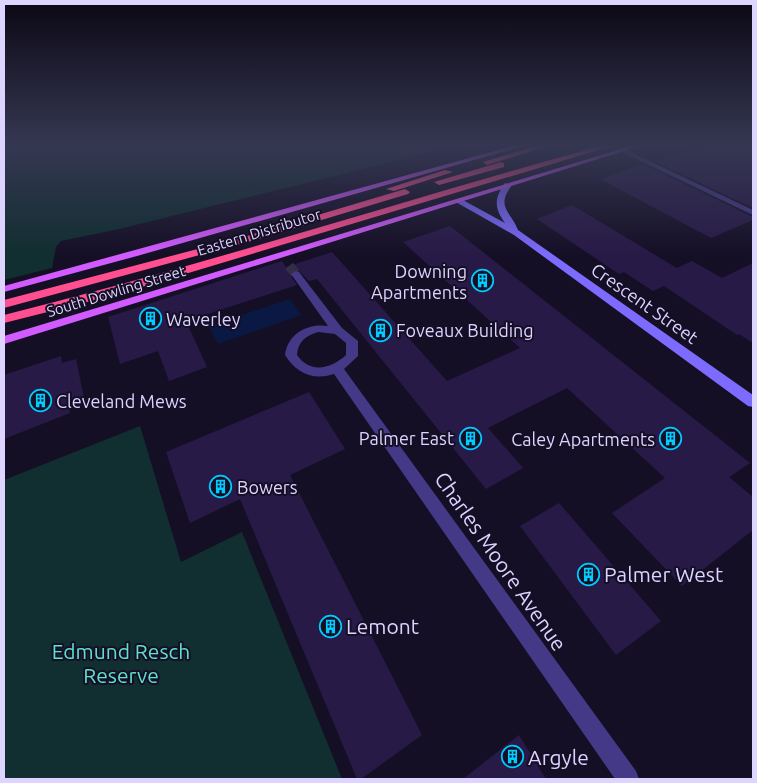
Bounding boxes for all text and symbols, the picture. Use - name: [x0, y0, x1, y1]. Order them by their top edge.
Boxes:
- street label: Eastern Distributor: [195, 205, 323, 259]
- street label: Crescent Street: [588, 259, 702, 347]
- place label: Downing Apartments: [371, 261, 467, 302]
- street label: South Dowling Street: [45, 262, 188, 320]
- building icon: Downing Apartments: [471, 269, 495, 293]
- building icon: Waverley: [138, 307, 162, 331]
- place label: Waverley: [166, 309, 241, 329]
- building icon: Foveaux Building: [368, 318, 392, 342]
- place label: Foveaux Building: [396, 320, 534, 340]
- building icon: Cleveland Mews: [28, 389, 52, 413]
- place label: Cleveland Mews: [56, 391, 187, 411]
- building icon: Palmer East: [458, 426, 482, 450]
- building icon: Caley Apartments: [659, 427, 683, 451]
- place label: Palmer East: [359, 428, 454, 448]
- place label: Caley Apartments: [511, 429, 655, 449]
- street label: Charles Moore Avenue: [430, 467, 572, 655]
- building icon: Bowers: [209, 475, 233, 499]
- place label: Bowers: [237, 477, 298, 497]
- building icon: Palmer West: [576, 562, 600, 586]
- place label: Palmer West: [604, 562, 723, 586]
- building icon: Lemont: [318, 614, 342, 638]
- place label: Lemont: [346, 614, 419, 638]
- park label: Edmund Resch Reserve: [52, 639, 190, 687]
- building icon: Argyle: [500, 745, 524, 769]
- place label: Argyle: [528, 745, 589, 769]

